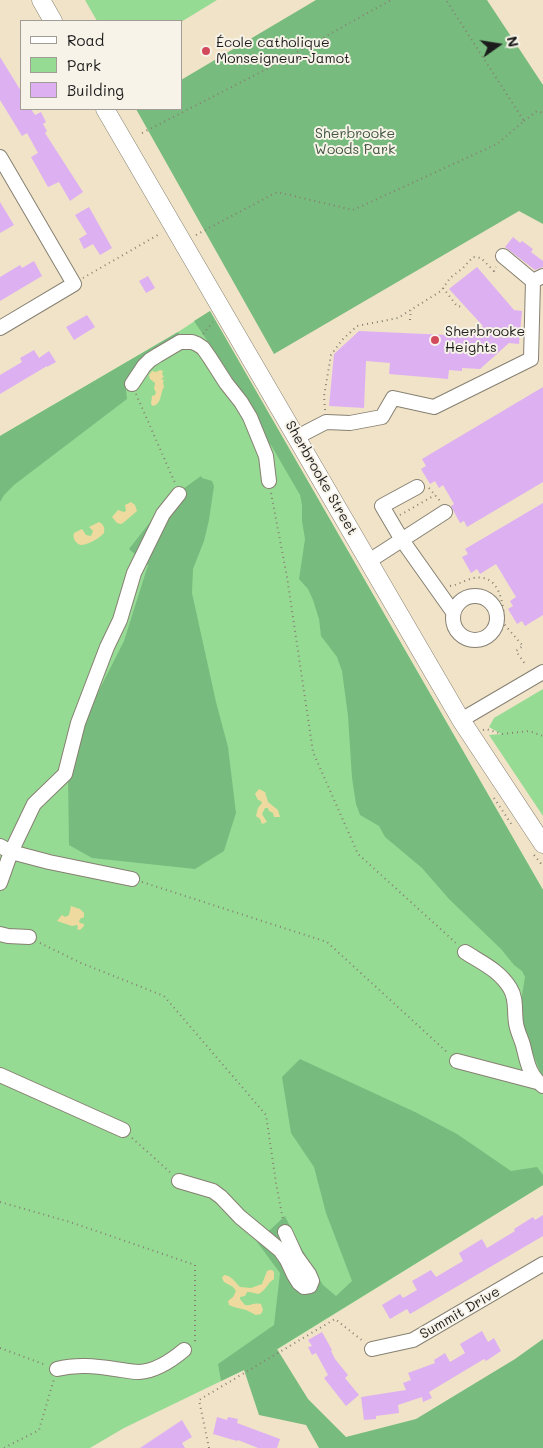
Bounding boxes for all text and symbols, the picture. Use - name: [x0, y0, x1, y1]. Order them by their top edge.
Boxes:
- legend: [20, 20, 182, 110]
- north arrow: [473, 20, 523, 70]
- text: Road: [67, 30, 104, 50]
- text: N: [503, 34, 524, 49]
- place label: École catholique Monseigneur-Jamot: [216, 35, 350, 68]
- marker: École catholique Monseigneur-Jamot: [200, 45, 212, 57]
- text: Park: [67, 55, 101, 75]
- text: Building: [67, 80, 124, 100]
- park label: Sherbrooke Woods Park: [315, 126, 395, 158]
- place label: Sherbrooke Heights: [445, 324, 525, 357]
- marker: Sherbrooke Heights: [429, 334, 441, 346]
- street label: Sherbrooke Street: [281, 418, 361, 538]
- street label: Summit Drive: [417, 1283, 503, 1343]

